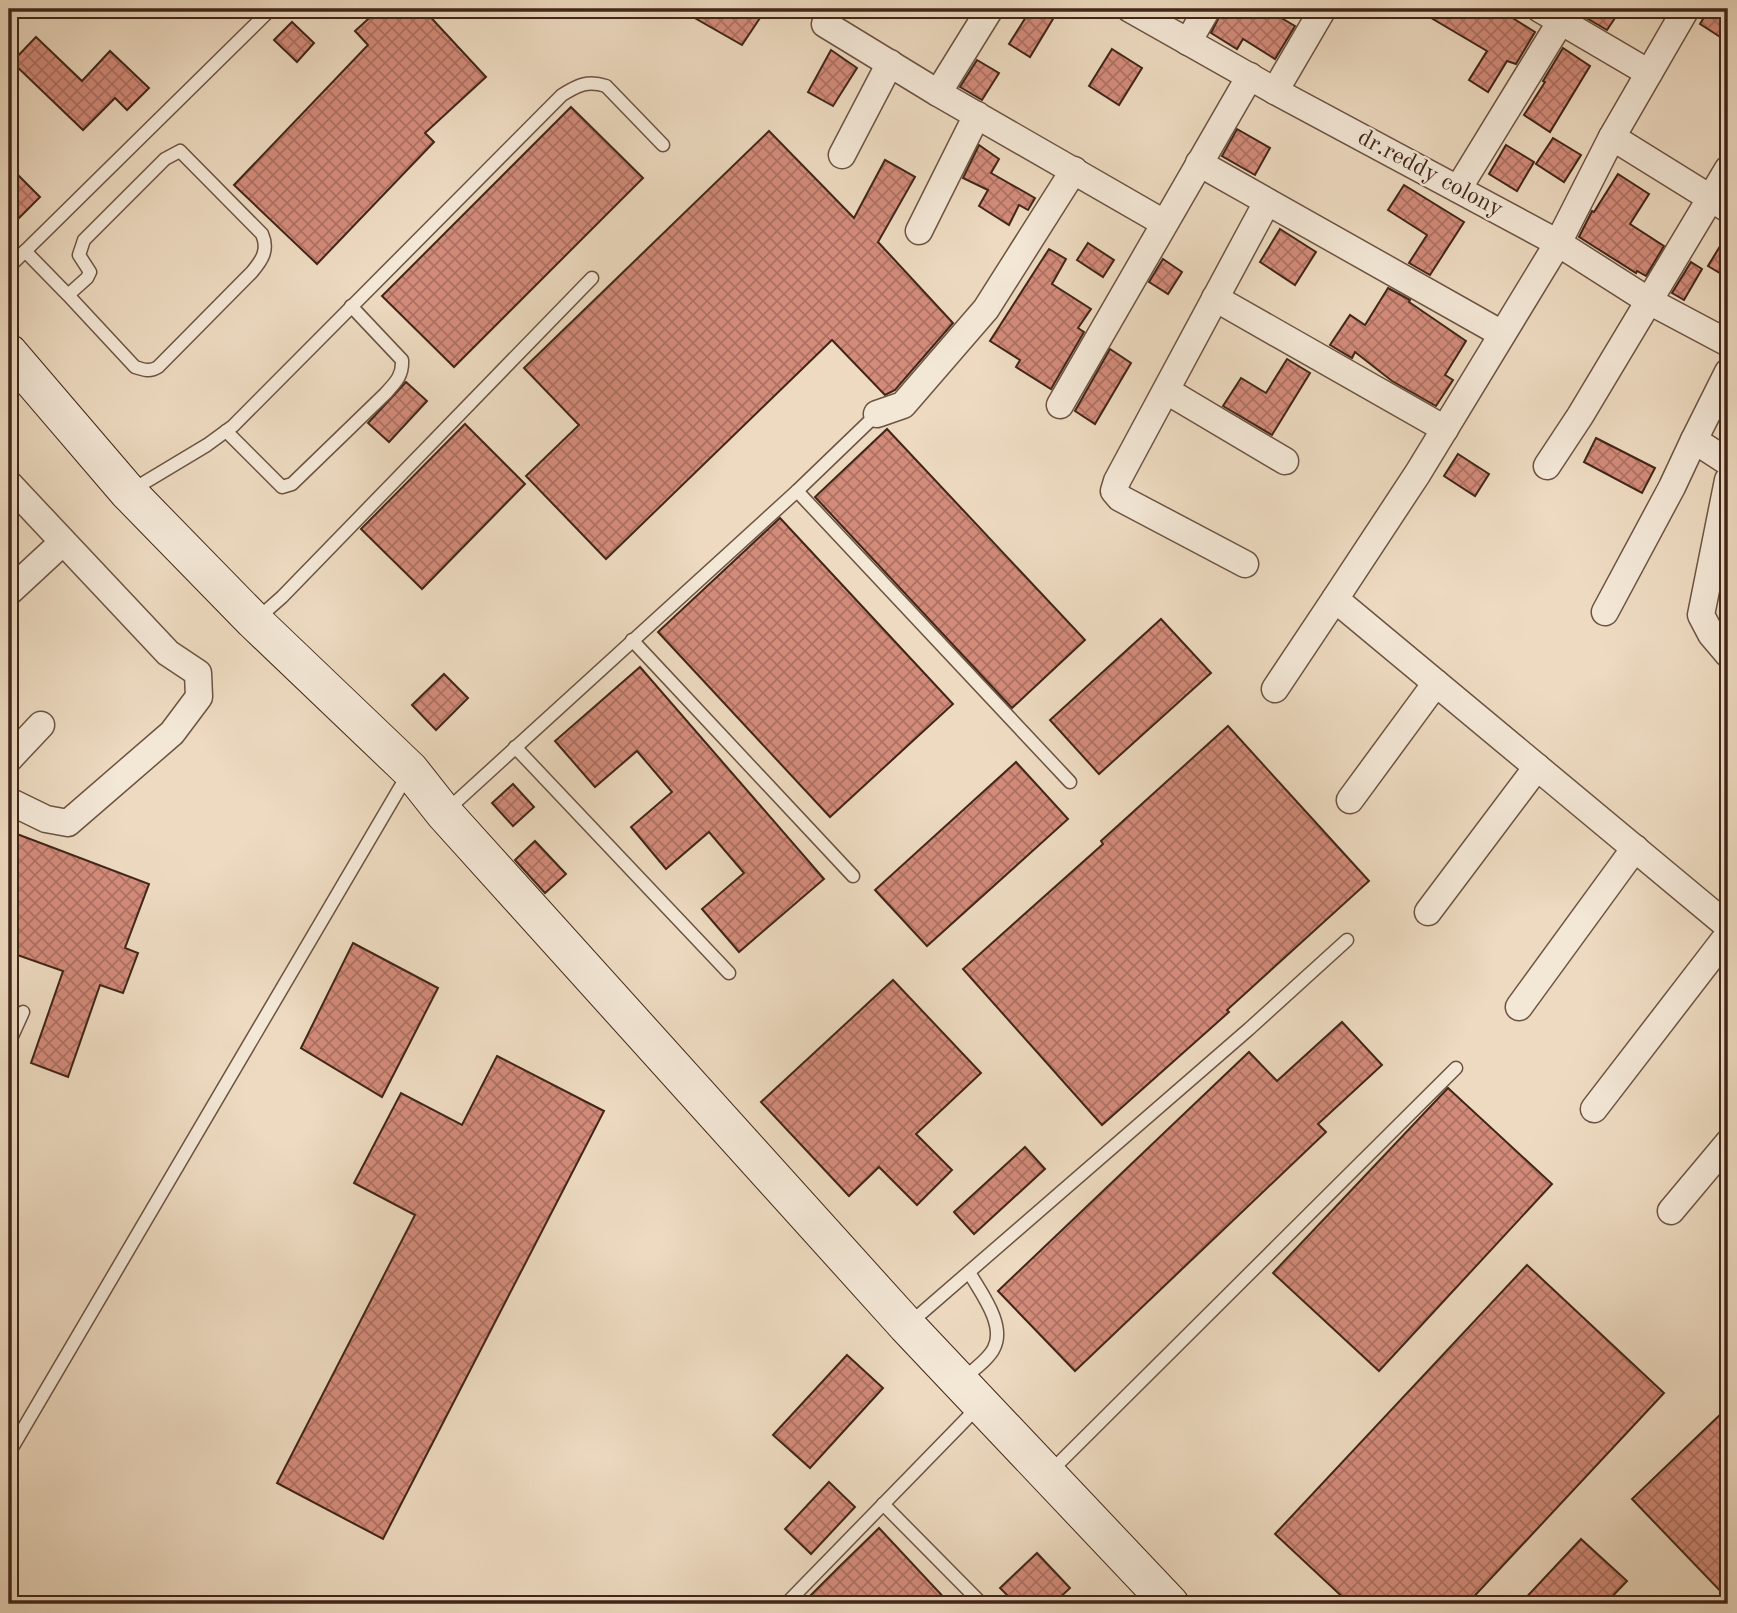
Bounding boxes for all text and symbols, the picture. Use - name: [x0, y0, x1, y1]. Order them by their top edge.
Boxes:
- street label: dr.reddy colony: [1353, 126, 1507, 222]

